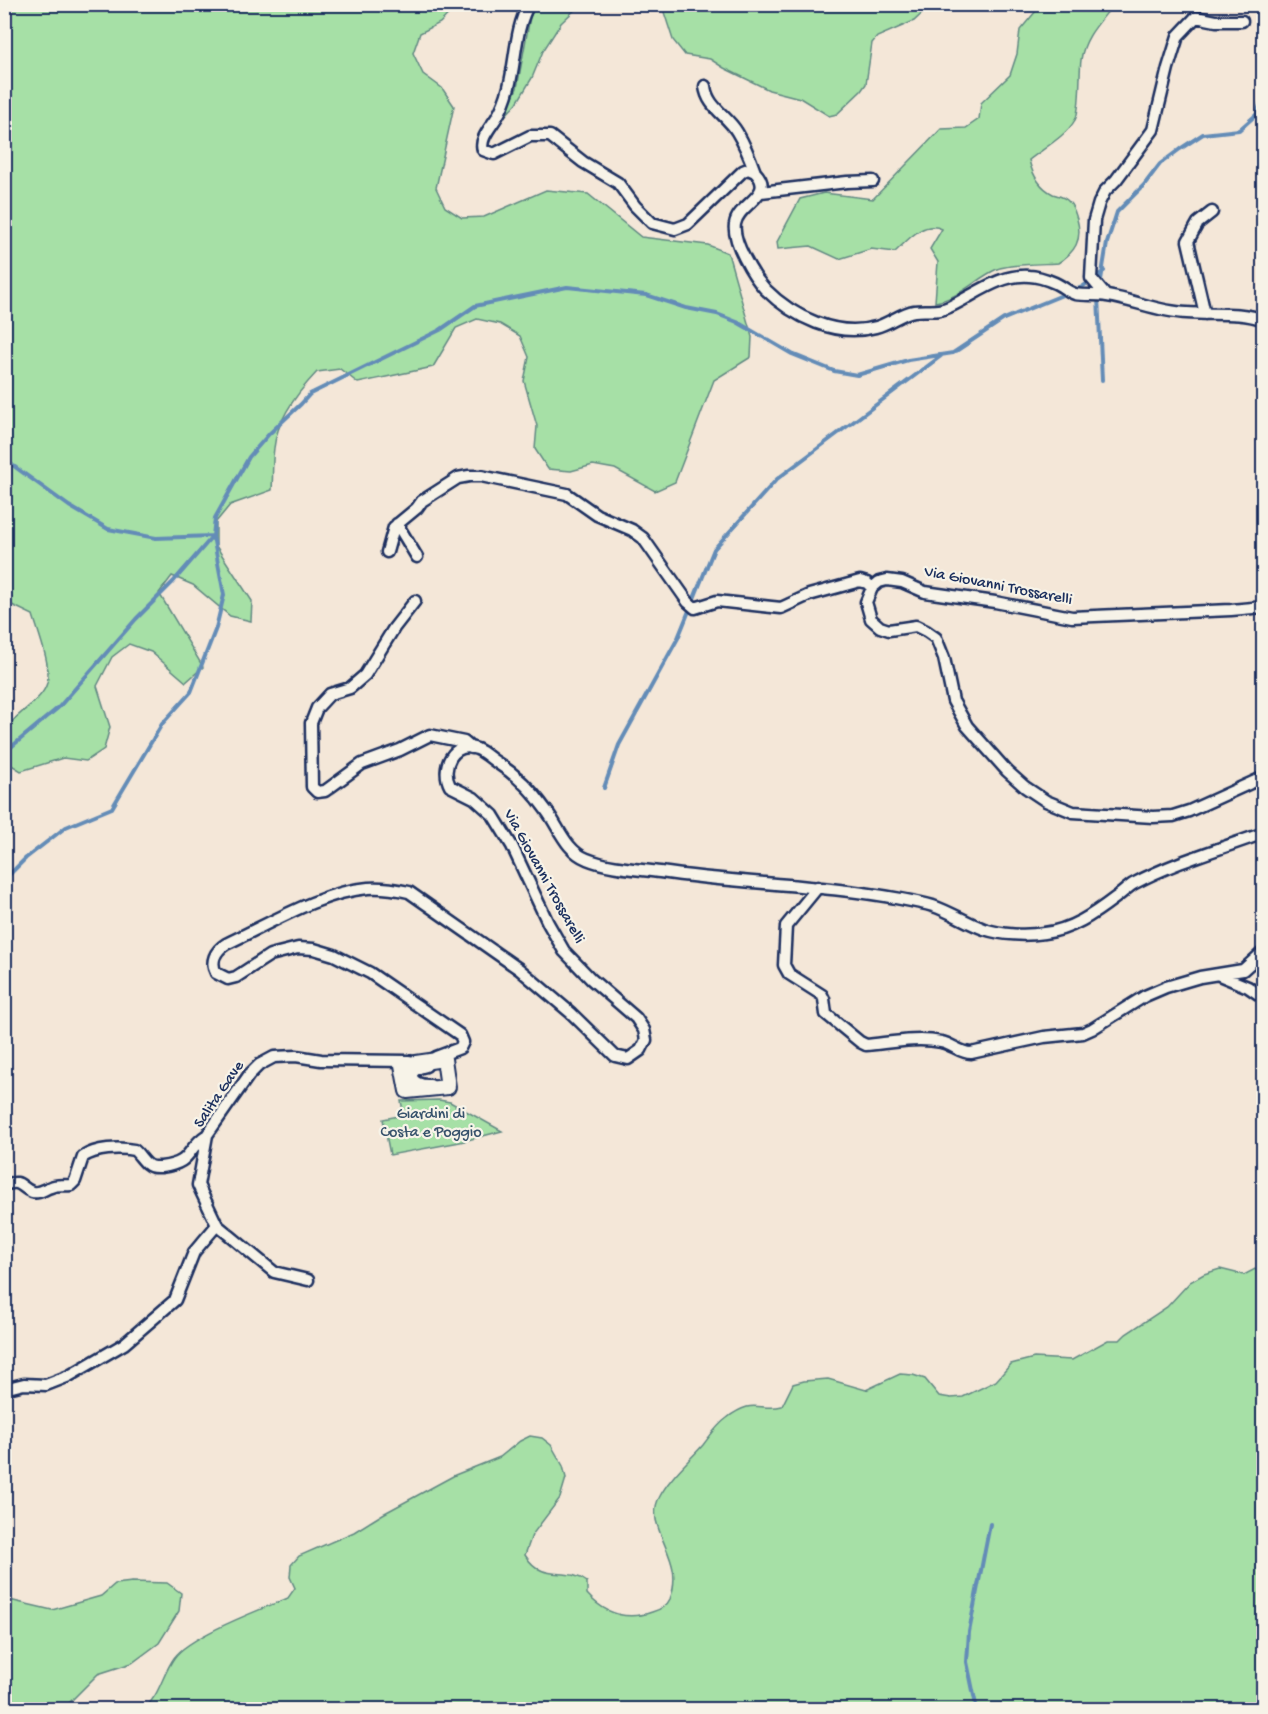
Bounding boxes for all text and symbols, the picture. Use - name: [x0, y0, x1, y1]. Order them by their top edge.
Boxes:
- street label: Via Giovanni Trossarelli: [921, 563, 1074, 611]
- street label: Via Giovanni Trossarelli: [498, 806, 588, 947]
- street label: Salita Gave: [191, 1057, 250, 1132]
- park label: Giardini di Costa e Poggio: [380, 1106, 482, 1143]

